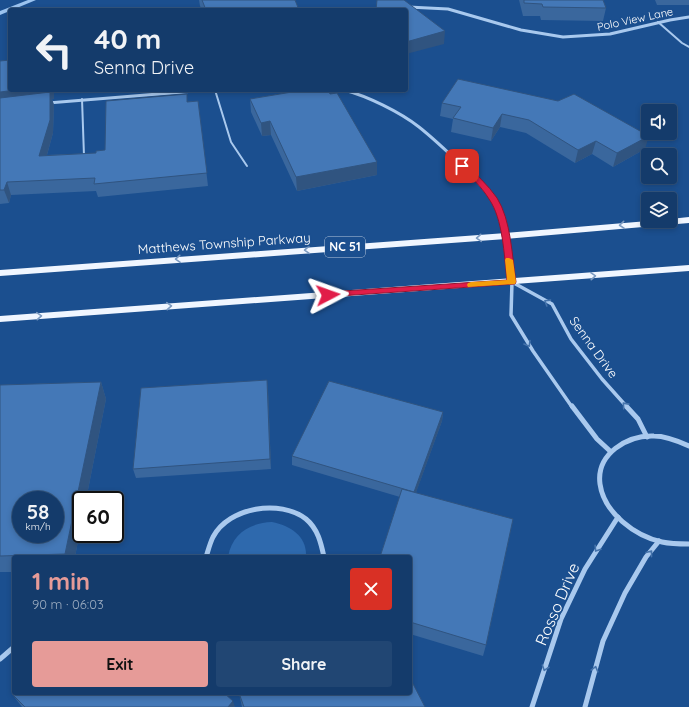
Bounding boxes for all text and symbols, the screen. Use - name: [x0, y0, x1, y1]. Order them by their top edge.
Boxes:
- street label: Polo View Lane: [596, 4, 674, 34]
- text: 40 m: [94, 21, 161, 56]
- icon: left: [28, 24, 80, 76]
- text: Senna Drive: [94, 56, 194, 79]
- map controls: [641, 104, 677, 228]
- button: sound: [641, 104, 677, 140]
- button: search: [641, 148, 677, 184]
- pin: [445, 149, 479, 183]
- icon: arrive: [451, 155, 473, 177]
- button: layers: [641, 192, 677, 228]
- one-way arrow: [619, 221, 625, 230]
- street label: Matthews Township Parkway: [137, 229, 311, 257]
- one-way arrow: [476, 233, 482, 242]
- road number: NC 51: [325, 237, 365, 257]
- one-way arrow: [304, 246, 310, 255]
- one-way arrow: [175, 255, 181, 264]
- one-way arrow: [590, 271, 596, 280]
- position arrow: [307, 274, 349, 316]
- one-way arrow: [544, 300, 551, 307]
- one-way arrow: [166, 302, 172, 311]
- one-way arrow: [36, 311, 42, 320]
- street label: Senna Drive: [566, 313, 622, 381]
- one-way arrow: [524, 340, 531, 347]
- one-way arrow: [623, 402, 630, 410]
- speed limit sign: 60: [72, 491, 124, 543]
- text: 58: [27, 499, 49, 524]
- text: km/h: [25, 520, 51, 533]
- one-way arrow: [595, 545, 602, 552]
- one-way arrow: [645, 550, 652, 557]
- street label: Rosso Drive: [531, 560, 583, 648]
- text: 1 min: [32, 566, 90, 596]
- button: close: [350, 568, 392, 610]
- text: 90 m · 06:03: [32, 596, 104, 612]
- button: Exit: [32, 641, 208, 687]
- button: Share: [216, 641, 392, 687]
- one-way arrow: [541, 664, 550, 671]
- one-way arrow: [590, 666, 599, 673]

